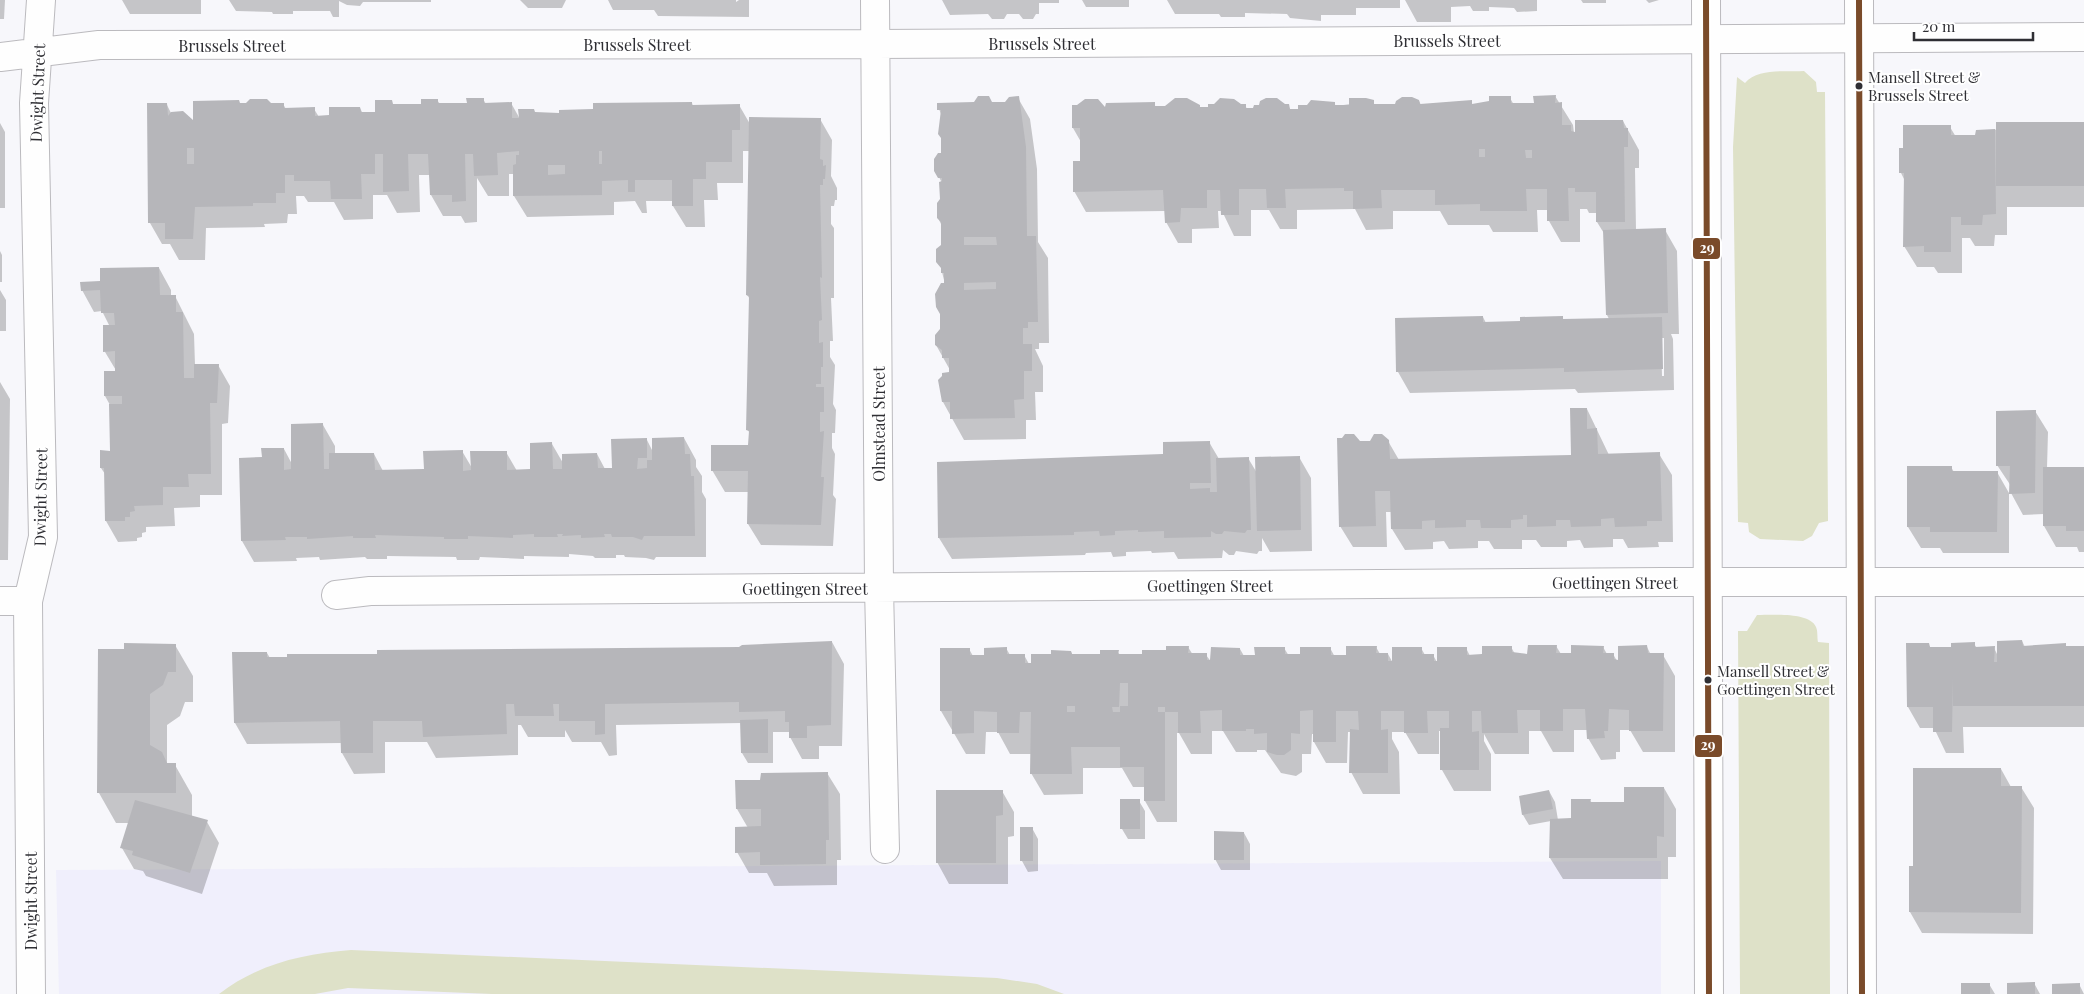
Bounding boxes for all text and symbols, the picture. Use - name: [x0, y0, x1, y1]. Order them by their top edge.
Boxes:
- scale bar: [1914, 10, 2033, 42]
- text: 20 m: [1922, 16, 1956, 36]
- street label: Brussels Street: [1393, 30, 1501, 51]
- street label: Brussels Street: [988, 33, 1096, 54]
- street label: Brussels Street: [583, 34, 691, 55]
- street label: Brussels Street: [178, 35, 286, 56]
- street label: Dwight Street: [25, 43, 49, 143]
- place label: Mansell Street & Brussels Street: [1868, 67, 1981, 105]
- marker: Mansell Street & Brussels Street: [1854, 81, 1864, 91]
- line badge: 29: [1692, 237, 1721, 260]
- text: 29: [1699, 238, 1715, 257]
- street label: Olmstead Street: [868, 366, 889, 482]
- street label: Dwight Street: [29, 447, 51, 547]
- street label: Goettingen Street: [1552, 572, 1678, 593]
- street label: Goettingen Street: [1147, 575, 1273, 596]
- street label: Goettingen Street: [742, 578, 868, 599]
- place label: Mansell Street & Goettingen Street: [1717, 661, 1836, 699]
- marker: Mansell Street & Goettingen Street: [1703, 675, 1713, 685]
- line badge: 29: [1694, 734, 1723, 758]
- text: 29: [1700, 735, 1716, 754]
- street label: Dwight Street: [20, 851, 41, 950]

